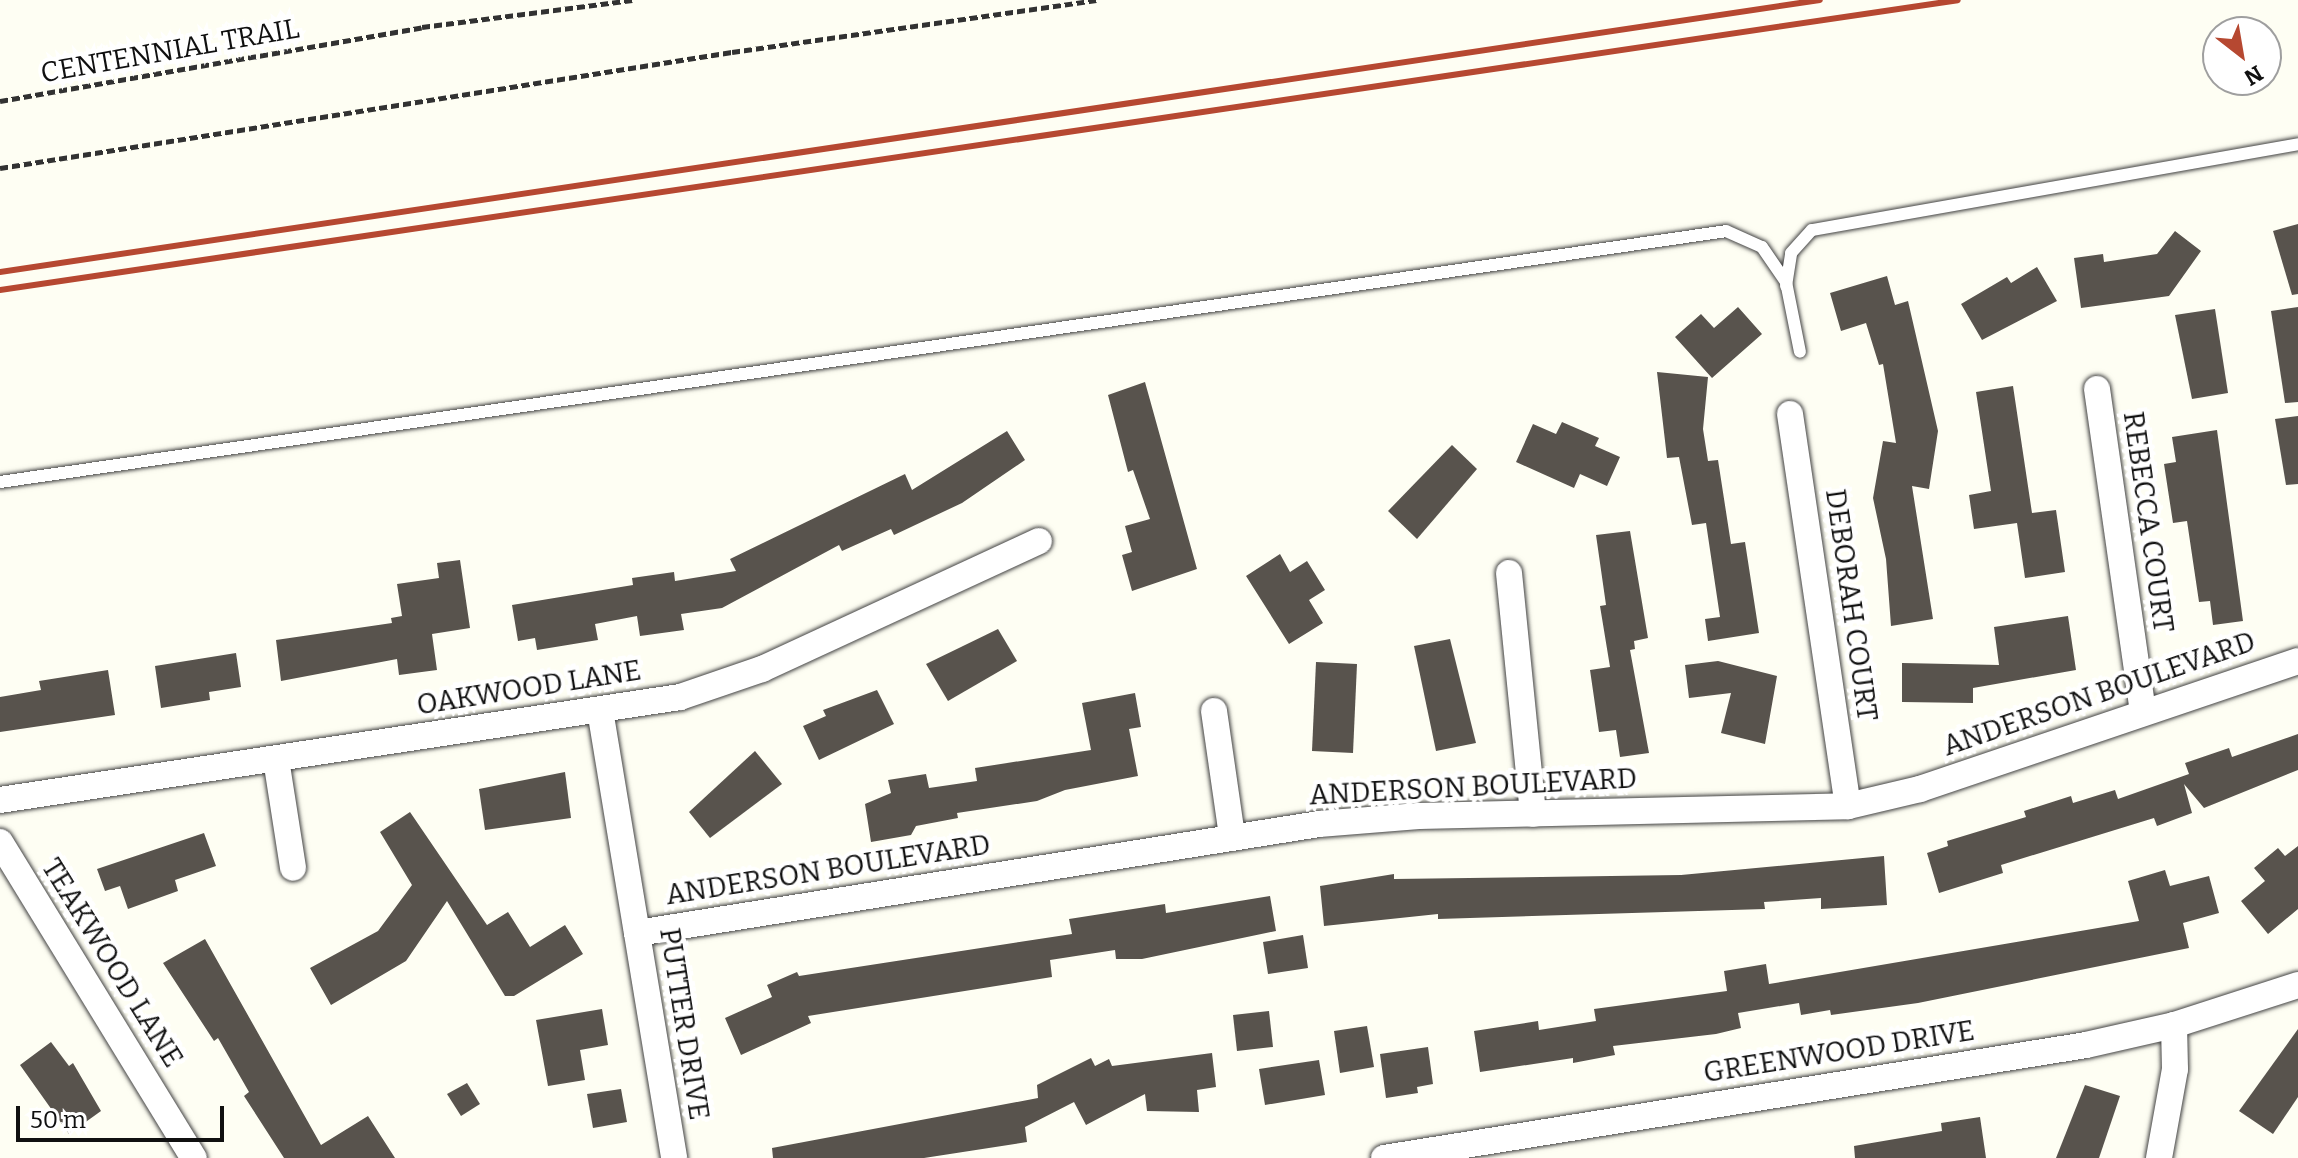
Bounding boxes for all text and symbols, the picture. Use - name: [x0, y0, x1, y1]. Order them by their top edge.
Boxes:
- street label: CENTENNIAL TRAIL: [38, 12, 302, 90]
- north arrow: [2202, 16, 2282, 96]
- text: N: [2239, 59, 2268, 91]
- street label: REBECCA COURT: [2116, 409, 2180, 635]
- street label: DEBORAH COURT: [1818, 487, 1884, 723]
- street label: ANDERSON BOULEVARD: [1938, 625, 2260, 763]
- street label: OAKWOOD LANE: [414, 654, 644, 722]
- street label: ANDERSON BOULEVARD: [1308, 762, 1638, 812]
- street label: ANDERSON BOULEVARD: [663, 828, 993, 912]
- street label: TEAKWOOD LANE: [34, 853, 190, 1073]
- street label: PUTTER DRIVE: [652, 926, 716, 1122]
- street label: GREENWOOD DRIVE: [1701, 1014, 1977, 1090]
- scale bar: [20, 1090, 228, 1140]
- text: 50 m: [30, 1106, 86, 1134]

